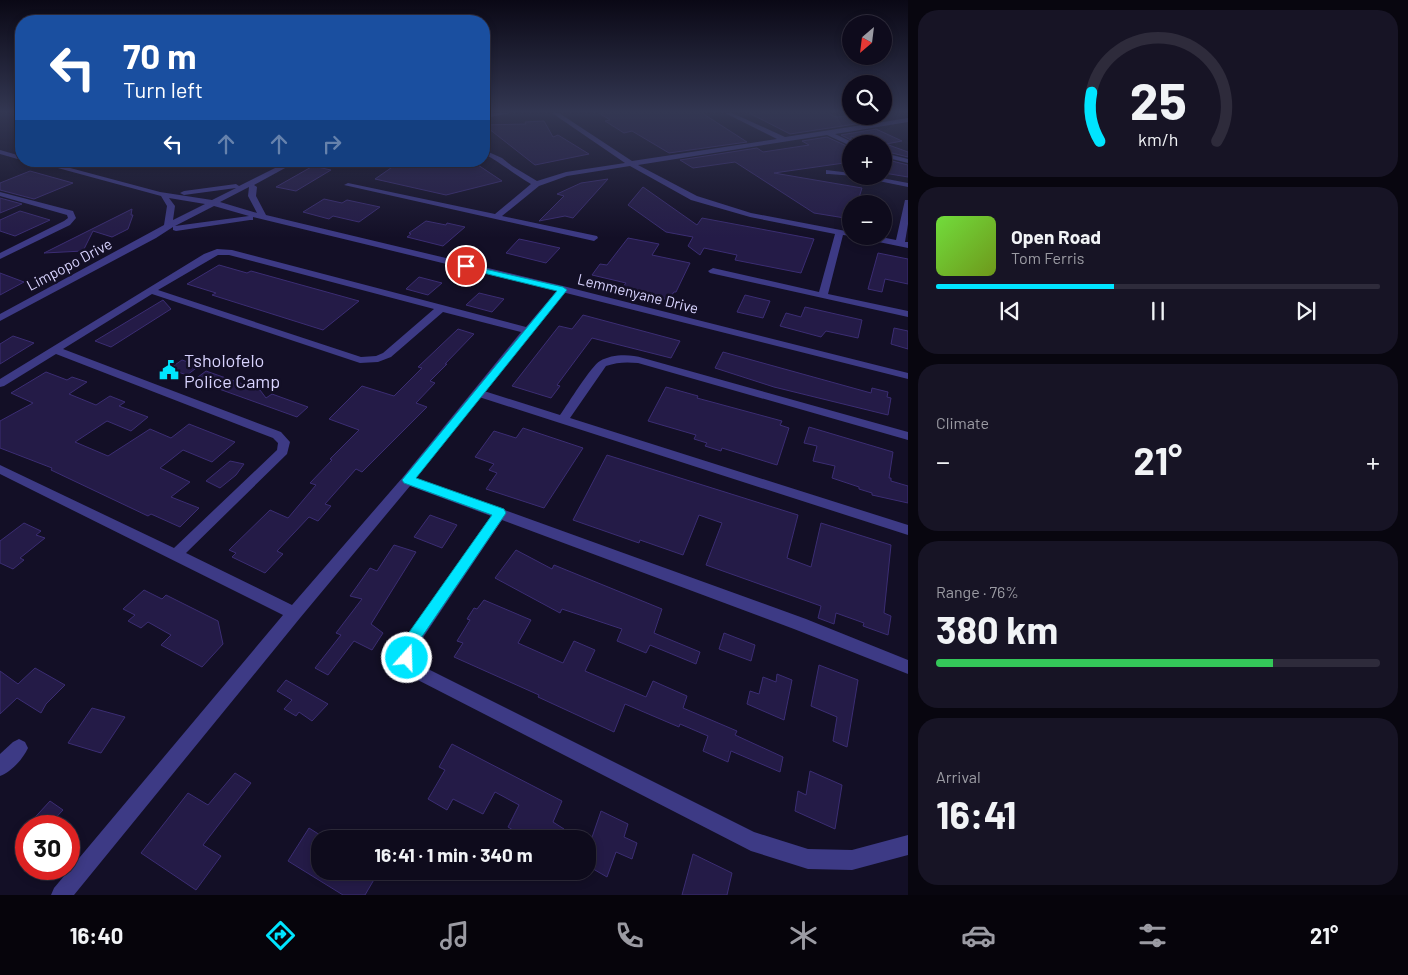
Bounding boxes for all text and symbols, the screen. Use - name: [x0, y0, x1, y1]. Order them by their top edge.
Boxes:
- north arrow: [842, 15, 892, 65]
- map controls: [842, 15, 892, 245]
- text: 70 m: [123, 34, 197, 76]
- icon: left: [40, 35, 105, 100]
- text: 25: [1129, 68, 1187, 130]
- button: search: [842, 75, 892, 125]
- text: Turn left: [123, 76, 203, 102]
- text: km/h: [1138, 128, 1178, 150]
- icon: left: [159, 130, 187, 158]
- icon: ahead: [212, 130, 240, 158]
- icon: ahead: [265, 130, 293, 158]
- icon: right: [318, 130, 346, 158]
- button: +: [842, 135, 892, 185]
- button: −: [842, 195, 892, 245]
- text: Open Road: [1011, 225, 1101, 248]
- street label: Limpopo Drive: [23, 234, 115, 294]
- pin: [445, 245, 487, 287]
- text: Tom Ferris: [1011, 248, 1085, 267]
- icon: arrive: [452, 252, 480, 280]
- street label: Lemmenyane Drive: [576, 269, 700, 317]
- icon: previous: [996, 297, 1024, 325]
- icon: pause: [1144, 297, 1172, 325]
- icon: next: [1292, 297, 1320, 325]
- place label: Tsholofelo Police Camp: [184, 349, 280, 392]
- public building icon: Tsholofelo Police Camp: [158, 359, 180, 381]
- text: Climate: [936, 413, 989, 432]
- text: 21°: [1134, 437, 1182, 483]
- text: −: [936, 444, 950, 478]
- text: +: [1366, 444, 1380, 478]
- text: Range · 76%: [936, 582, 1019, 601]
- text: 380 km: [936, 606, 1058, 652]
- position arrow: [380, 631, 432, 683]
- text: Arrival: [936, 767, 981, 786]
- text: 16:41: [936, 791, 1016, 837]
- speed limit sign: 30: [15, 815, 80, 880]
- text: 16:41 · 1 min · 340 m: [374, 843, 533, 866]
- icon: directions: [263, 918, 298, 953]
- icon: music: [437, 918, 472, 953]
- icon: phone: [612, 918, 647, 953]
- icon: climate: [786, 918, 821, 953]
- icon: car: [961, 918, 996, 953]
- icon: filters: [1135, 918, 1170, 953]
- text: 16:40: [70, 922, 123, 948]
- text: 21°: [1310, 922, 1338, 948]

